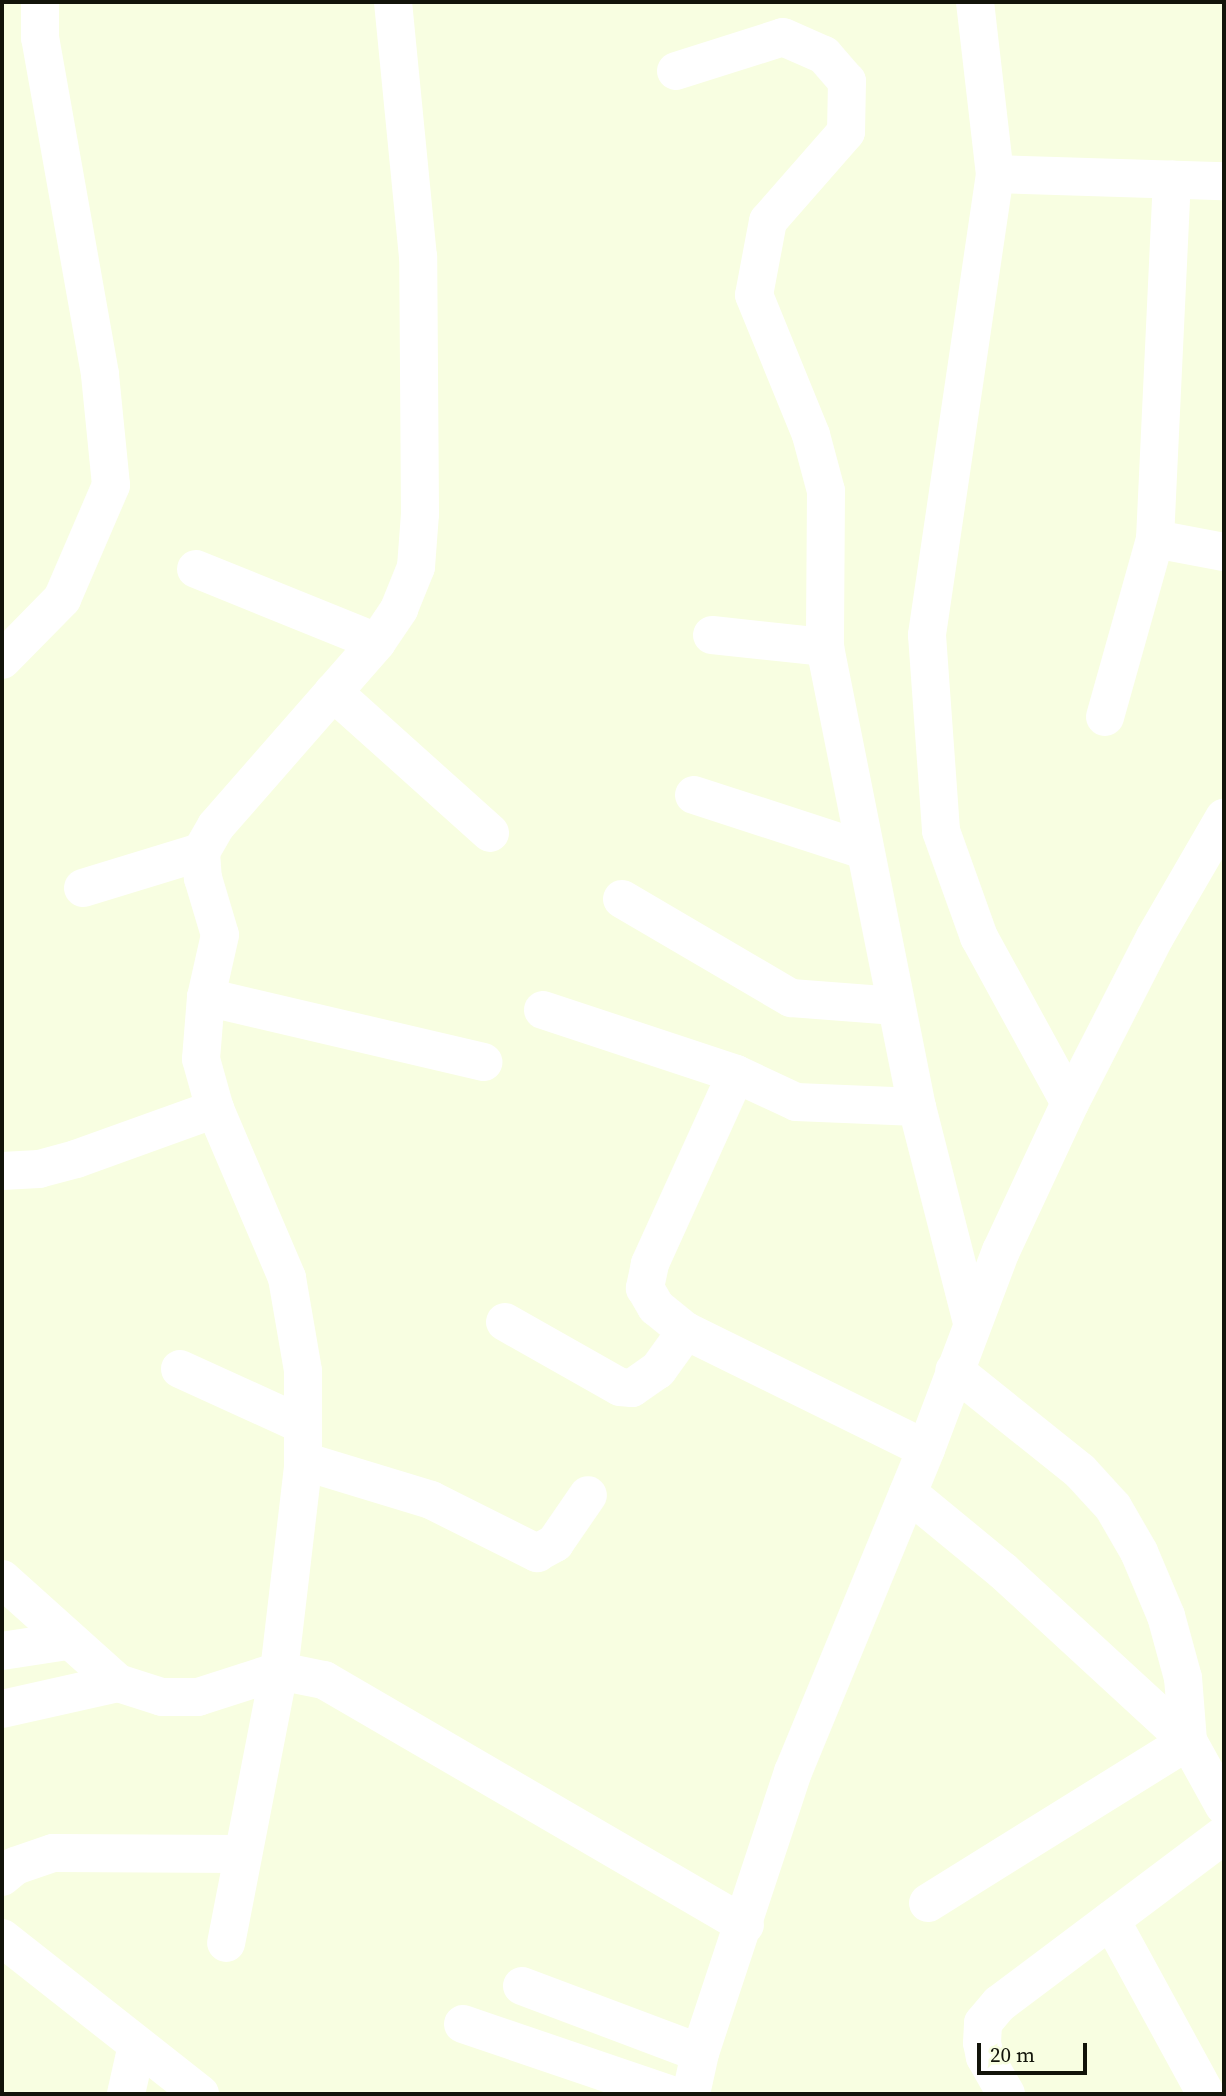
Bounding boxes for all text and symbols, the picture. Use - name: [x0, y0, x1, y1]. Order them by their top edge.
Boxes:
- scale bar: [981, 2030, 1091, 2074]
- text: 20 m: [990, 2040, 1035, 2069]

